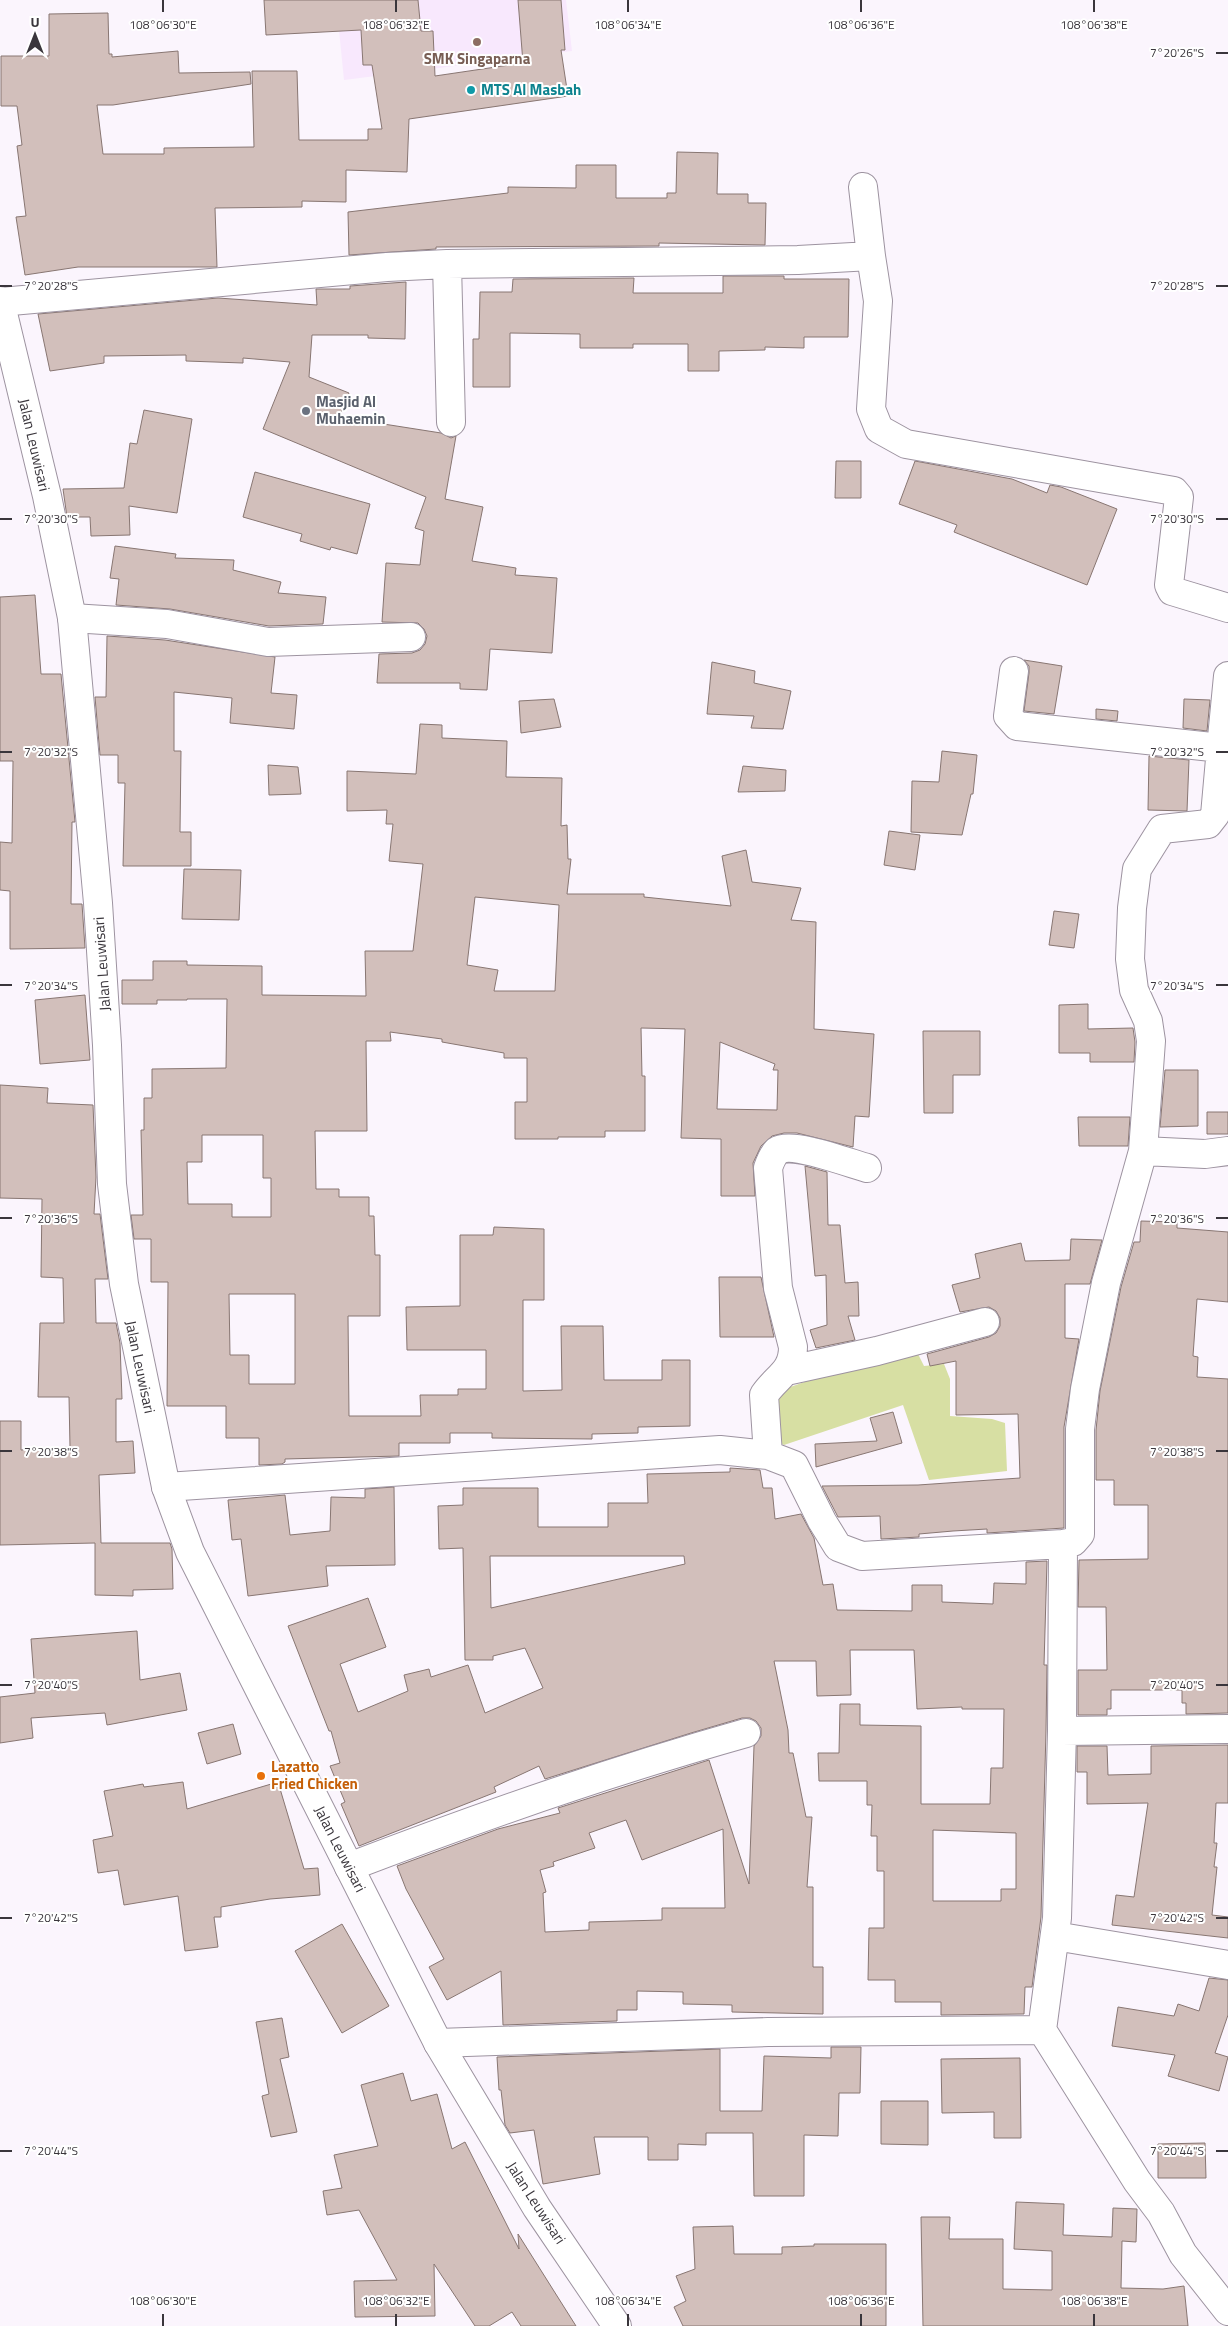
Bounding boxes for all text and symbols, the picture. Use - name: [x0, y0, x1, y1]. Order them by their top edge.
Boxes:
- north arrow: [10, 10, 60, 60]
- text: U: [30, 11, 40, 32]
- text: 108°06'30"E: [129, 15, 197, 34]
- text: 108°06'32"E: [362, 15, 430, 34]
- text: 108°06'34"E: [594, 15, 662, 34]
- text: 108°06'36"E: [827, 15, 895, 34]
- text: 108°06'38"E: [1060, 15, 1128, 34]
- marker: SMK Singaparna: [471, 36, 483, 48]
- text: 7°20'26"S: [1150, 43, 1204, 62]
- place label: SMK Singaparna: [424, 47, 531, 70]
- place label: MTS Al Masbah: [481, 78, 581, 101]
- marker: MTS Al Masbah: [465, 84, 477, 96]
- text: 7°20'28"S: [24, 276, 78, 295]
- text: 7°20'28"S: [1150, 276, 1204, 295]
- place label: Masjid Al Muhaemin: [316, 390, 386, 430]
- street label: Jalan Leuwisari: [13, 396, 56, 494]
- marker: Masjid Al Muhaemin: [300, 405, 312, 417]
- text: 7°20'30"S: [24, 509, 78, 528]
- text: 7°20'30"S: [1150, 509, 1204, 528]
- text: 7°20'32"S: [24, 742, 78, 761]
- text: 7°20'32"S: [1150, 742, 1204, 761]
- street label: Jalan Leuwisari: [87, 916, 116, 1012]
- text: 7°20'34"S: [24, 976, 78, 995]
- text: 7°20'34"S: [1150, 976, 1204, 995]
- text: 7°20'36"S: [24, 1209, 78, 1228]
- text: 7°20'36"S: [1150, 1209, 1204, 1228]
- street label: Jalan Leuwisari: [119, 1318, 162, 1416]
- text: 7°20'38"S: [24, 1442, 78, 1461]
- text: 7°20'38"S: [1150, 1442, 1204, 1461]
- text: 7°20'40"S: [24, 1675, 78, 1694]
- text: 7°20'40"S: [1150, 1675, 1204, 1694]
- place label: Lazatto Fried Chicken: [271, 1755, 358, 1795]
- marker: Lazatto Fried Chicken: [255, 1770, 267, 1782]
- street label: Jalan Leuwisari: [309, 1801, 372, 1896]
- text: 7°20'42"S: [24, 1908, 78, 1927]
- text: 7°20'42"S: [1150, 1908, 1204, 1927]
- text: 7°20'44"S: [24, 2141, 78, 2160]
- text: 7°20'44"S: [1150, 2141, 1204, 2160]
- street label: Jalan Leuwisari: [501, 2157, 572, 2249]
- text: 108°06'30"E: [129, 2291, 197, 2310]
- text: 108°06'32"E: [362, 2291, 430, 2310]
- text: 108°06'34"E: [594, 2291, 662, 2310]
- text: 108°06'36"E: [827, 2291, 895, 2310]
- text: 108°06'38"E: [1060, 2291, 1128, 2310]

